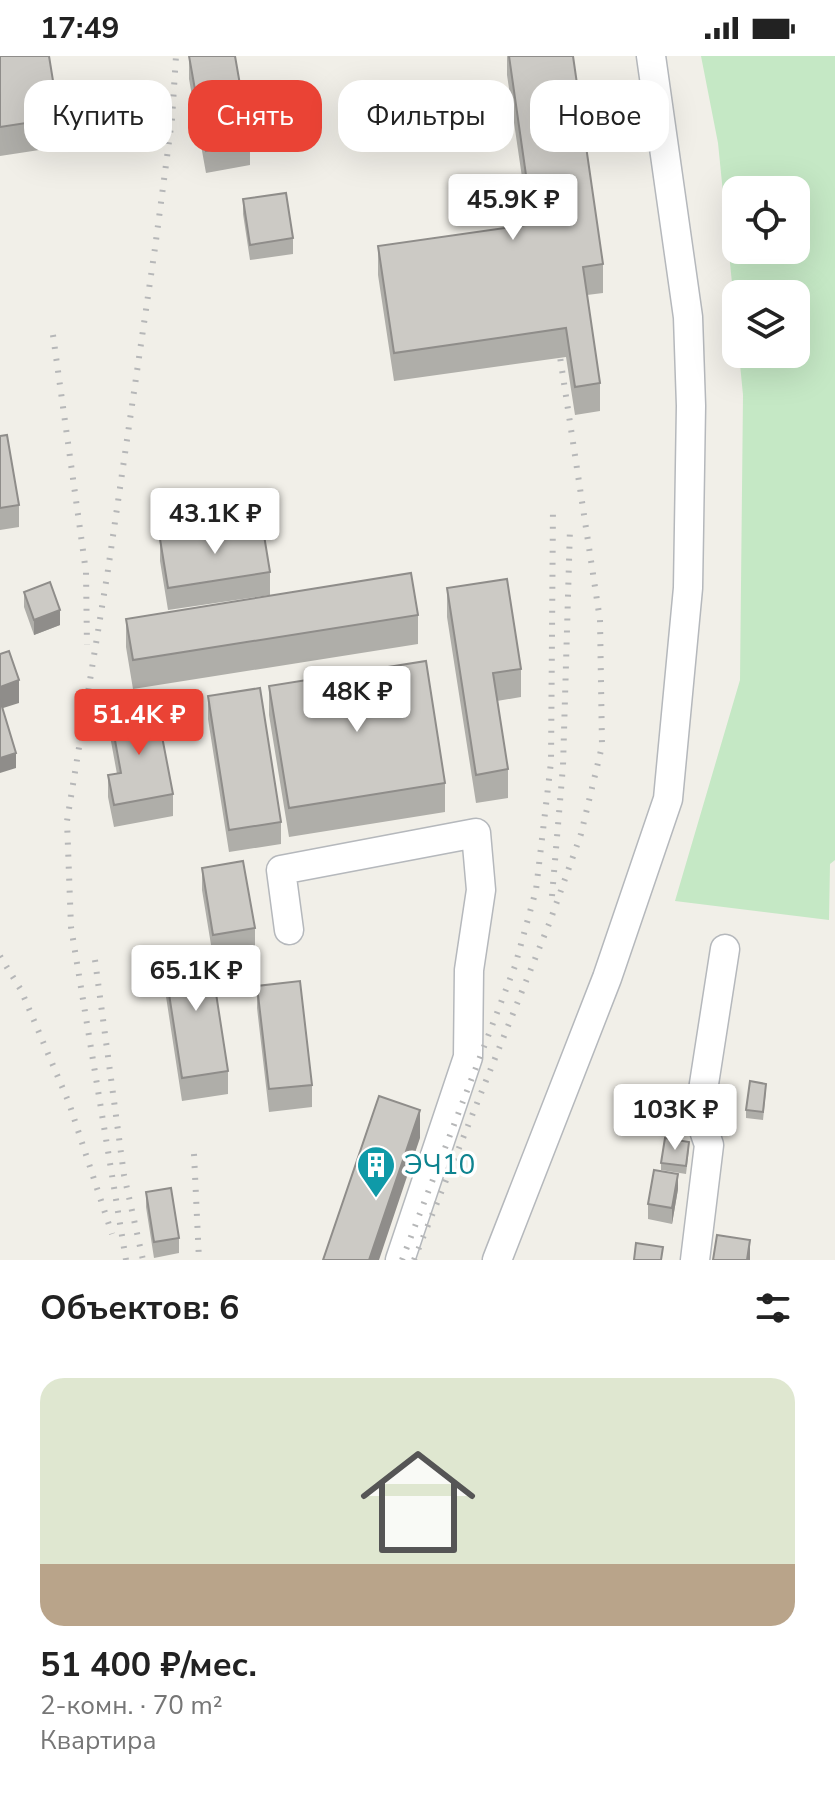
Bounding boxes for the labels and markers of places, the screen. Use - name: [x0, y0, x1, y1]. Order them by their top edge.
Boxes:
- pin: 45.9K ₽: [439, 174, 587, 242]
- pin: 43.1K ₽: [141, 488, 289, 556]
- pin: 48K ₽: [301, 666, 413, 734]
- pin: 51.4K ₽: [65, 689, 213, 757]
- pin: 65.1K ₽: [122, 945, 270, 1013]
- pin: 103K ₽: [610, 1084, 740, 1152]
- building icon: ЭЧ10: [355, 1144, 397, 1199]
- place label: ЭЧ10: [404, 1146, 475, 1184]

